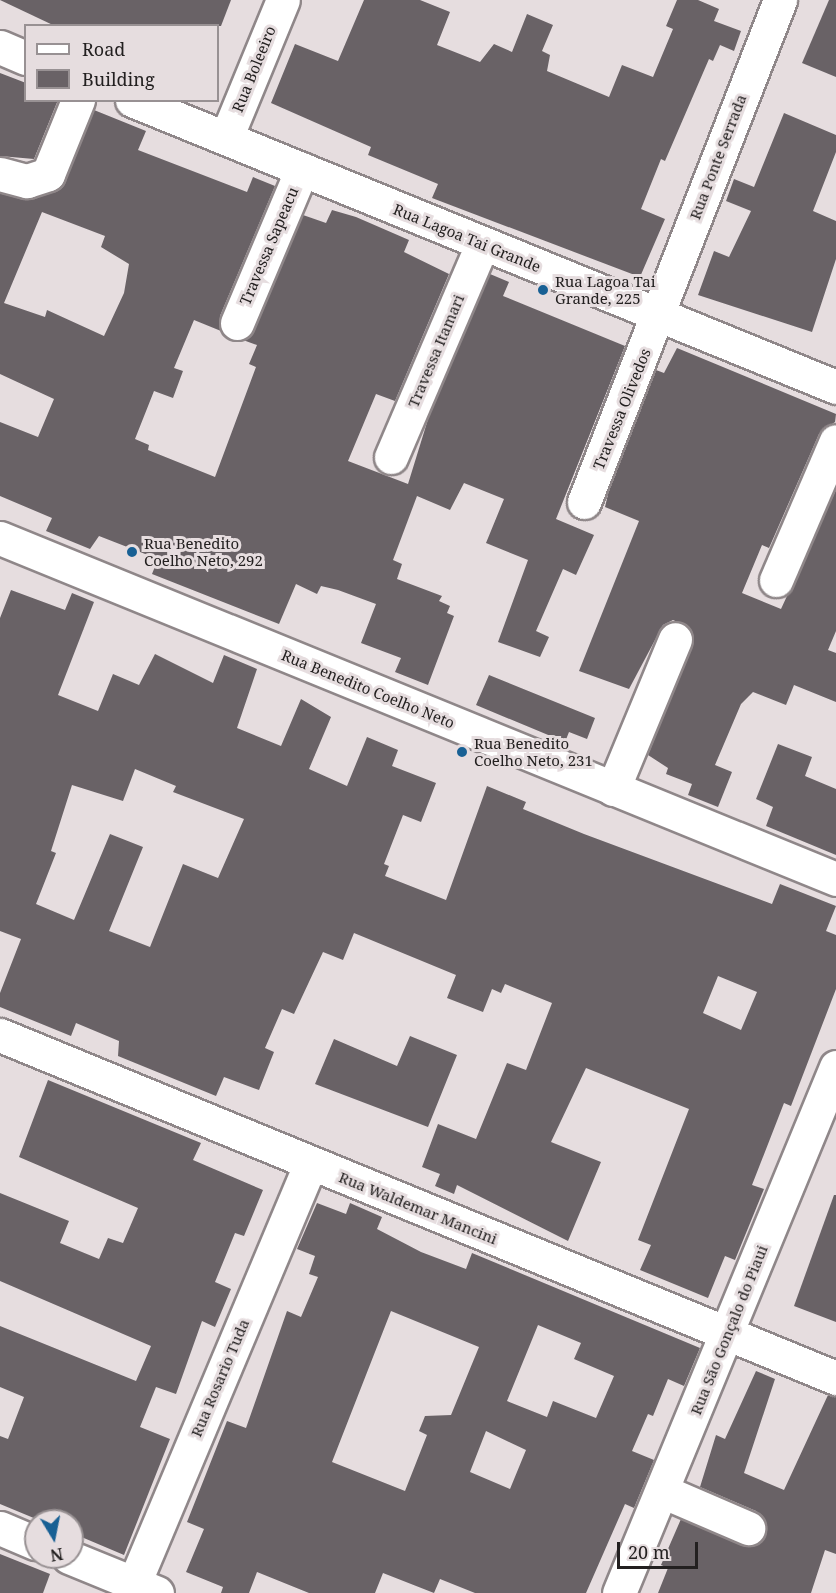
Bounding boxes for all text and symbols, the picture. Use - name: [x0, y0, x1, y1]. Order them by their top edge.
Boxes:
- street label: Rua Boleeiro: [229, 23, 279, 115]
- legend: [24, 24, 219, 102]
- text: Road: [82, 37, 125, 61]
- text: Building: [82, 67, 155, 91]
- street label: Rua Ponte Serrada: [686, 92, 750, 222]
- street label: Travessa Sapeacu: [236, 184, 302, 308]
- street label: Rua Lagoa Tai Grande: [391, 200, 543, 276]
- place label: Rua Lagoa Tai Grande, 225: [555, 272, 656, 307]
- marker: Rua Lagoa Tai Grande, 225: [536, 283, 550, 297]
- street label: Travessa Itamari: [404, 292, 468, 410]
- street label: Travessa Olivedos: [590, 346, 654, 472]
- place label: Rua Benedito Coelho Neto, 292: [144, 534, 263, 569]
- marker: Rua Benedito Coelho Neto, 292: [125, 545, 139, 559]
- street label: Rua Benedito Coelho Neto: [279, 646, 457, 732]
- place label: Rua Benedito Coelho Neto, 231: [474, 734, 593, 769]
- marker: Rua Benedito Coelho Neto, 231: [455, 745, 469, 759]
- street label: Rua Waldemar Mancini: [336, 1168, 500, 1248]
- street label: Rua São Gonçalo do Piaui: [687, 1243, 771, 1417]
- street label: Rua Rosario Tuda: [187, 1316, 253, 1440]
- north arrow: [24, 1509, 84, 1569]
- scale bar: [620, 1530, 701, 1568]
- text: 20 m: [628, 1540, 670, 1564]
- text: N: [49, 1543, 65, 1567]

